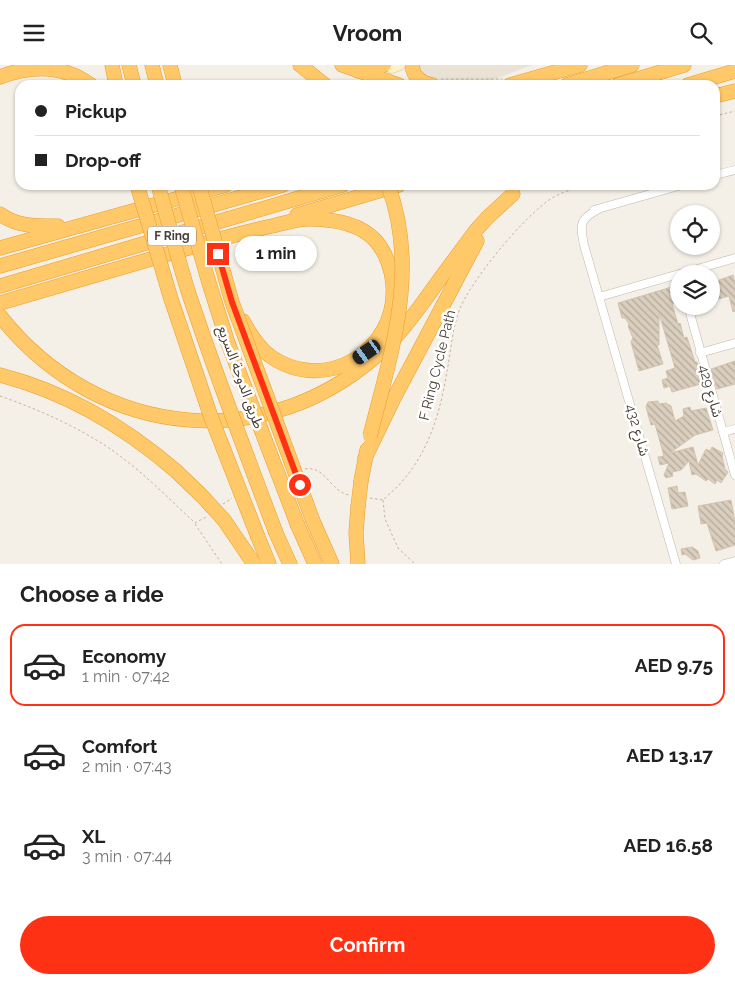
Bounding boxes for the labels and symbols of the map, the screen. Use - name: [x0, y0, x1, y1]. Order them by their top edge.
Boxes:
- road number: F Ring: [148, 227, 196, 245]
- callout: 1 min: [236, 237, 318, 271]
- route end: [207, 243, 229, 265]
- street label: F Ring Cycle Path: [416, 308, 458, 422]
- street label: طريق الدوحة السريع: [212, 323, 267, 432]
- car: [350, 337, 383, 367]
- street label: شارع 429: [693, 363, 726, 420]
- street label: شارع 432: [620, 402, 653, 459]
- route start: [289, 474, 311, 496]

